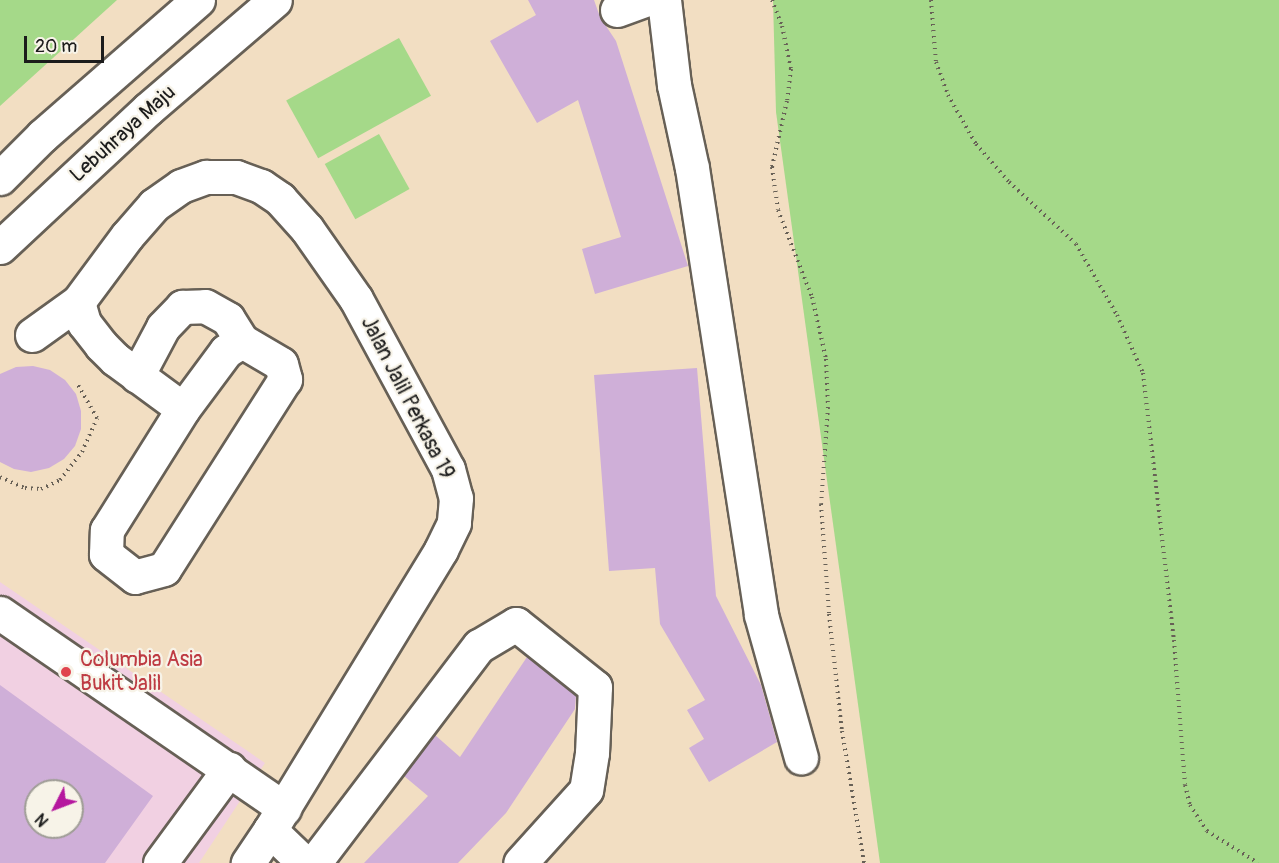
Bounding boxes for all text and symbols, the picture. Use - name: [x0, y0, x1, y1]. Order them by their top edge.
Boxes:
- scale bar: [27, 24, 106, 62]
- text: 20 m: [35, 35, 77, 58]
- street label: Lebuhraya Maju: [65, 80, 181, 188]
- street label: Jalan Jalil Perkasa 19: [355, 312, 459, 484]
- place label: Columbia Asia Bukit Jalil: [80, 647, 203, 697]
- marker: Columbia Asia Bukit Jalil: [57, 663, 75, 681]
- north arrow: [24, 779, 84, 839]
- text: N: [31, 809, 53, 830]

